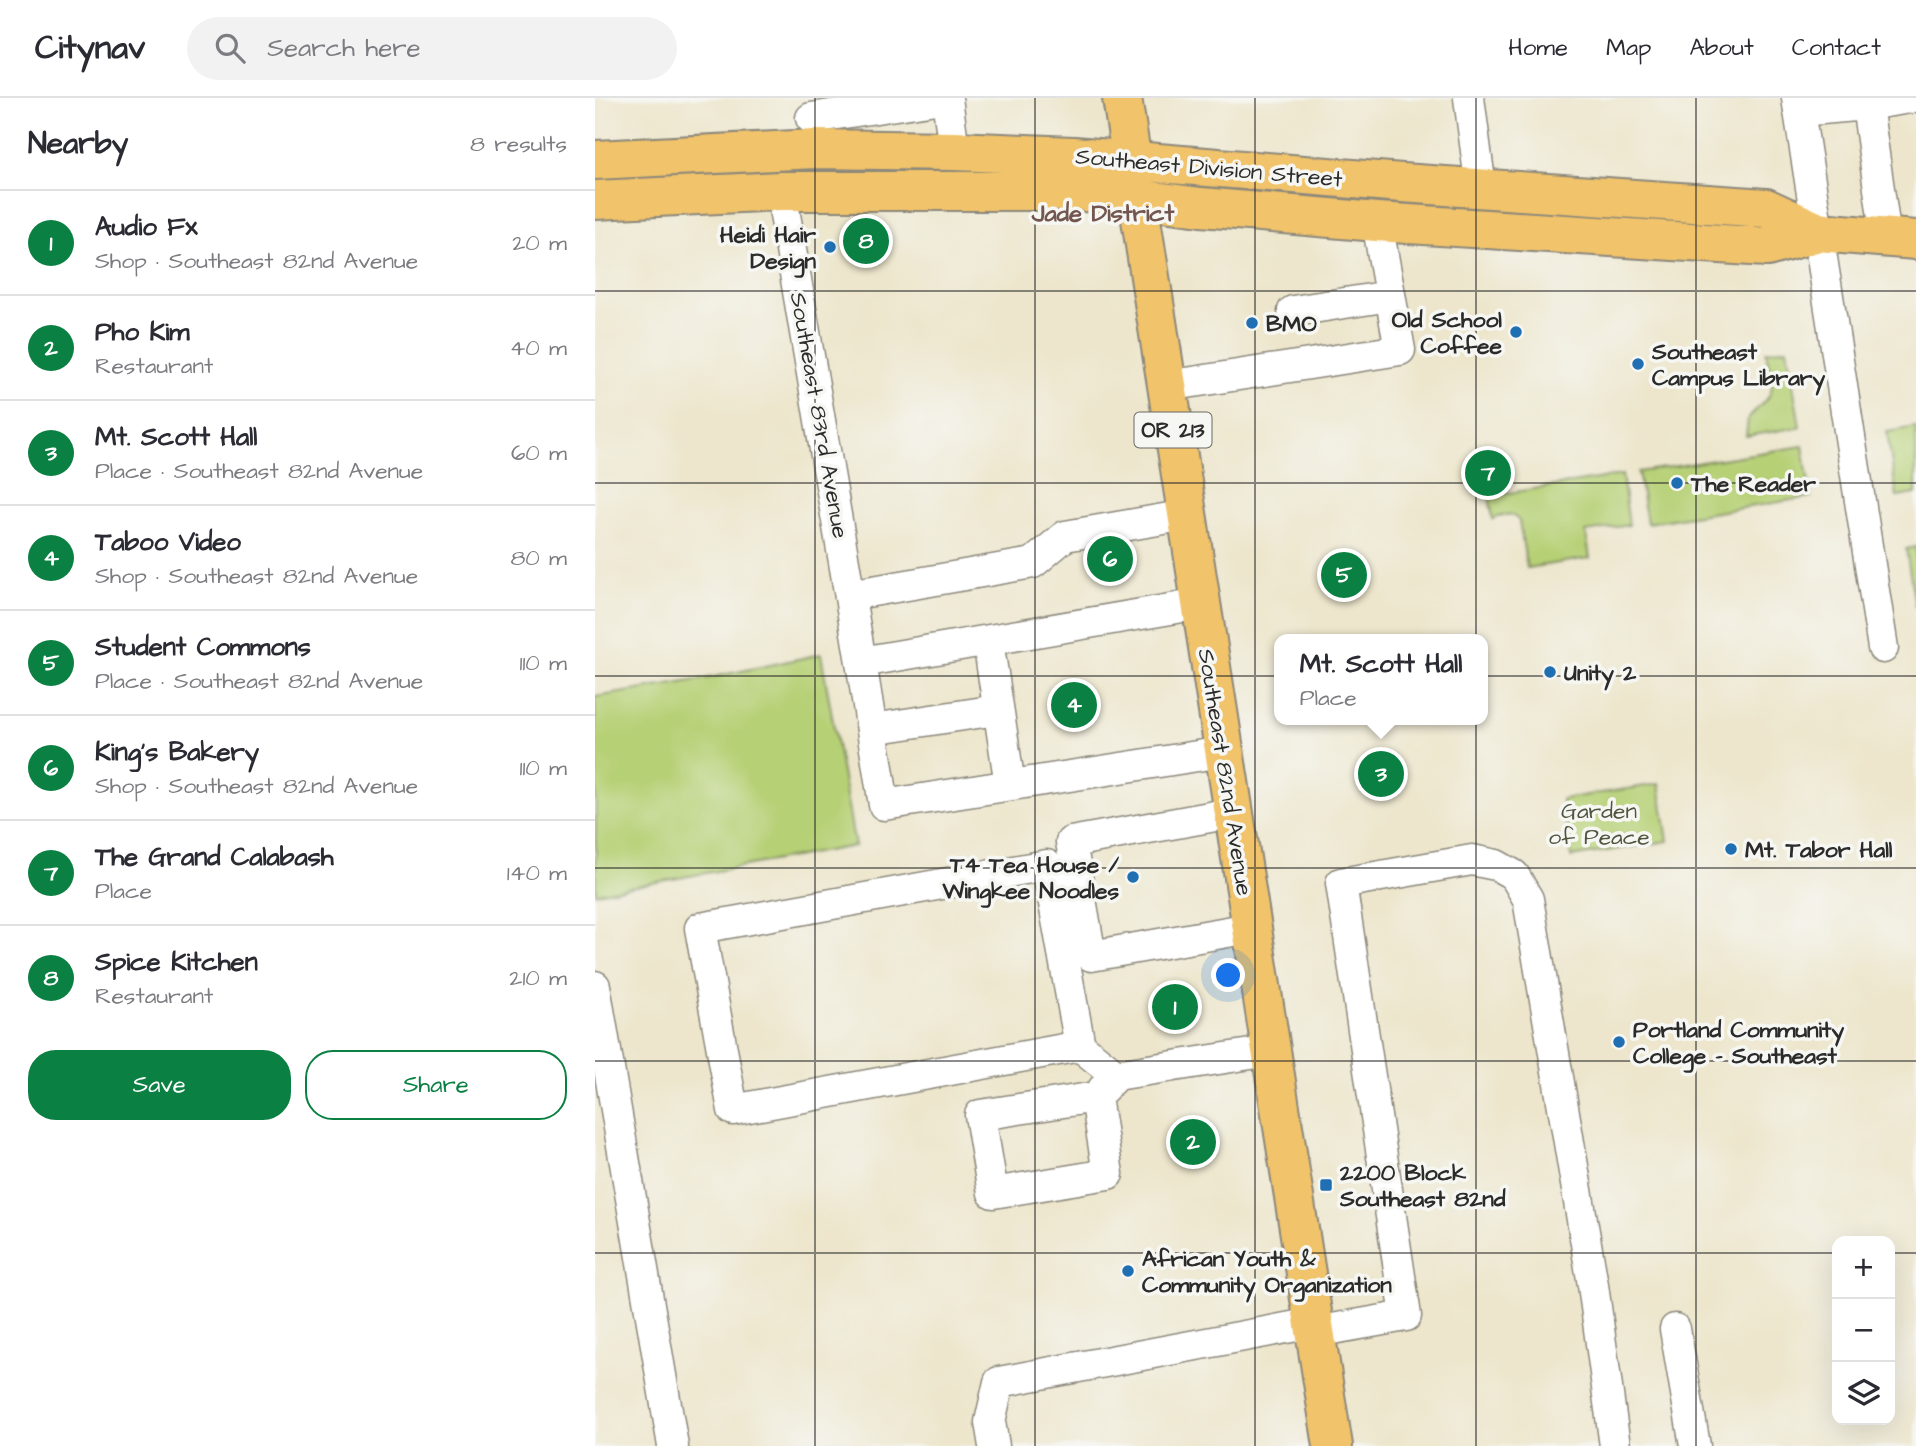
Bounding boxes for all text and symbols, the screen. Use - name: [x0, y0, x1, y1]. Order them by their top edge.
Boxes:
- search box: [187, 17, 677, 80]
- text: Citynav: [35, 25, 145, 71]
- icon: search: [211, 29, 249, 67]
- text: Search here: [267, 30, 421, 66]
- text: Home: [1508, 31, 1568, 65]
- text: Map: [1606, 31, 1651, 65]
- text: About: [1689, 31, 1754, 65]
- text: Contact: [1792, 31, 1881, 65]
- text: Nearby: [28, 123, 128, 165]
- text: 8 results: [470, 128, 567, 160]
- street label: Southeast Division Street: [1074, 140, 1344, 196]
- district label: Jade District: [1031, 197, 1175, 231]
- text: Audio Fx: [95, 209, 197, 245]
- pin: 8: [843, 215, 889, 267]
- place label: Heidi Hair Design: [720, 219, 816, 278]
- text: 1: [50, 227, 52, 259]
- text: 20 m: [512, 227, 567, 259]
- marker: Heidi Hair Design: [822, 239, 838, 255]
- text: Shop · Southeast 82nd Avenue: [95, 245, 418, 277]
- street label: Southeast 83rd Avenue: [782, 290, 856, 541]
- place label: Old School Coffee: [1392, 304, 1503, 362]
- place label: BMO: [1266, 308, 1317, 340]
- text: Pho Kim: [95, 314, 189, 350]
- marker: BMO: [1244, 315, 1260, 331]
- marker: Old School Coffee: [1508, 324, 1524, 340]
- text: 2: [44, 332, 58, 364]
- text: 40 m: [510, 332, 567, 364]
- place label: Southeast Campus Library: [1651, 336, 1826, 396]
- text: Restaurant: [95, 350, 213, 382]
- marker: Southeast Campus Library: [1630, 356, 1646, 372]
- road number: OR 213: [1135, 412, 1211, 448]
- text: Mt. Scott Hall: [95, 419, 257, 455]
- text: 3: [45, 437, 57, 469]
- text: 60 m: [511, 437, 567, 469]
- pin: 7: [1465, 447, 1511, 499]
- text: Place · Southeast 82nd Avenue: [95, 455, 423, 487]
- place label: The Reader: [1690, 468, 1816, 500]
- marker: The Reader: [1669, 475, 1685, 491]
- text: Taboo Video: [95, 524, 241, 560]
- pin: 6: [1087, 533, 1133, 585]
- text: 4: [43, 542, 59, 574]
- text: 80 m: [510, 542, 567, 574]
- pin: 5: [1321, 549, 1367, 601]
- text: Shop · Southeast 82nd Avenue: [95, 560, 418, 592]
- text: Student Commons: [95, 629, 311, 665]
- popup: [1274, 634, 1488, 725]
- street label: Southeast 82nd Avenue: [1190, 646, 1260, 898]
- text: Mt. Scott Hall: [1300, 646, 1462, 682]
- text: 5: [43, 647, 59, 679]
- text: 110 m: [519, 647, 567, 679]
- place label: Unity 2: [1564, 657, 1637, 691]
- marker: Unity 2: [1542, 664, 1558, 680]
- text: Place · Southeast 82nd Avenue: [95, 665, 423, 697]
- pin: 4: [1051, 679, 1097, 731]
- text: Place: [1300, 682, 1357, 714]
- text: King's Bakery: [95, 734, 259, 770]
- pin: 3: [1358, 748, 1404, 800]
- text: 6: [44, 752, 58, 784]
- text: 110 m: [519, 752, 567, 784]
- text: Shop · Southeast 82nd Avenue: [95, 770, 418, 802]
- park label: Garden of Peace: [1548, 795, 1650, 853]
- place label: Mt. Tabor Hall: [1745, 834, 1893, 866]
- text: The Grand Calabash: [95, 839, 334, 875]
- marker: Mt. Tabor Hall: [1723, 841, 1739, 857]
- place label: T4 Tea House / Wingkee Noodles: [942, 849, 1120, 908]
- text: 7: [44, 857, 58, 889]
- text: 140 m: [507, 857, 567, 889]
- marker: T4 Tea House / Wingkee Noodles: [1125, 869, 1141, 885]
- text: Place: [95, 875, 152, 907]
- text: Spice Kitchen: [95, 944, 258, 980]
- your location: [1211, 958, 1245, 992]
- text: 8: [44, 962, 58, 994]
- text: 210 m: [509, 962, 567, 994]
- text: Restaurant: [95, 980, 213, 1012]
- pin: 1: [1152, 981, 1198, 1033]
- place label: Portland Community College - Southeast: [1633, 1014, 1844, 1073]
- marker: Portland Community College - Southeast: [1611, 1034, 1627, 1050]
- button: Save: [28, 1050, 291, 1120]
- button: Share: [305, 1050, 567, 1120]
- pin: 2: [1170, 1116, 1216, 1168]
- place label: 2200 Block Southeast 82nd: [1339, 1157, 1506, 1215]
- marker: 2200 Block Southeast 82nd: [1318, 1177, 1334, 1193]
- map controls: [1832, 1236, 1895, 1425]
- button: +: [1832, 1236, 1895, 1299]
- place label: African Youth & Community Organization: [1142, 1243, 1392, 1303]
- marker: African Youth & Community Organization: [1120, 1263, 1136, 1279]
- button: −: [1832, 1299, 1895, 1362]
- button: layers: [1832, 1362, 1895, 1425]

